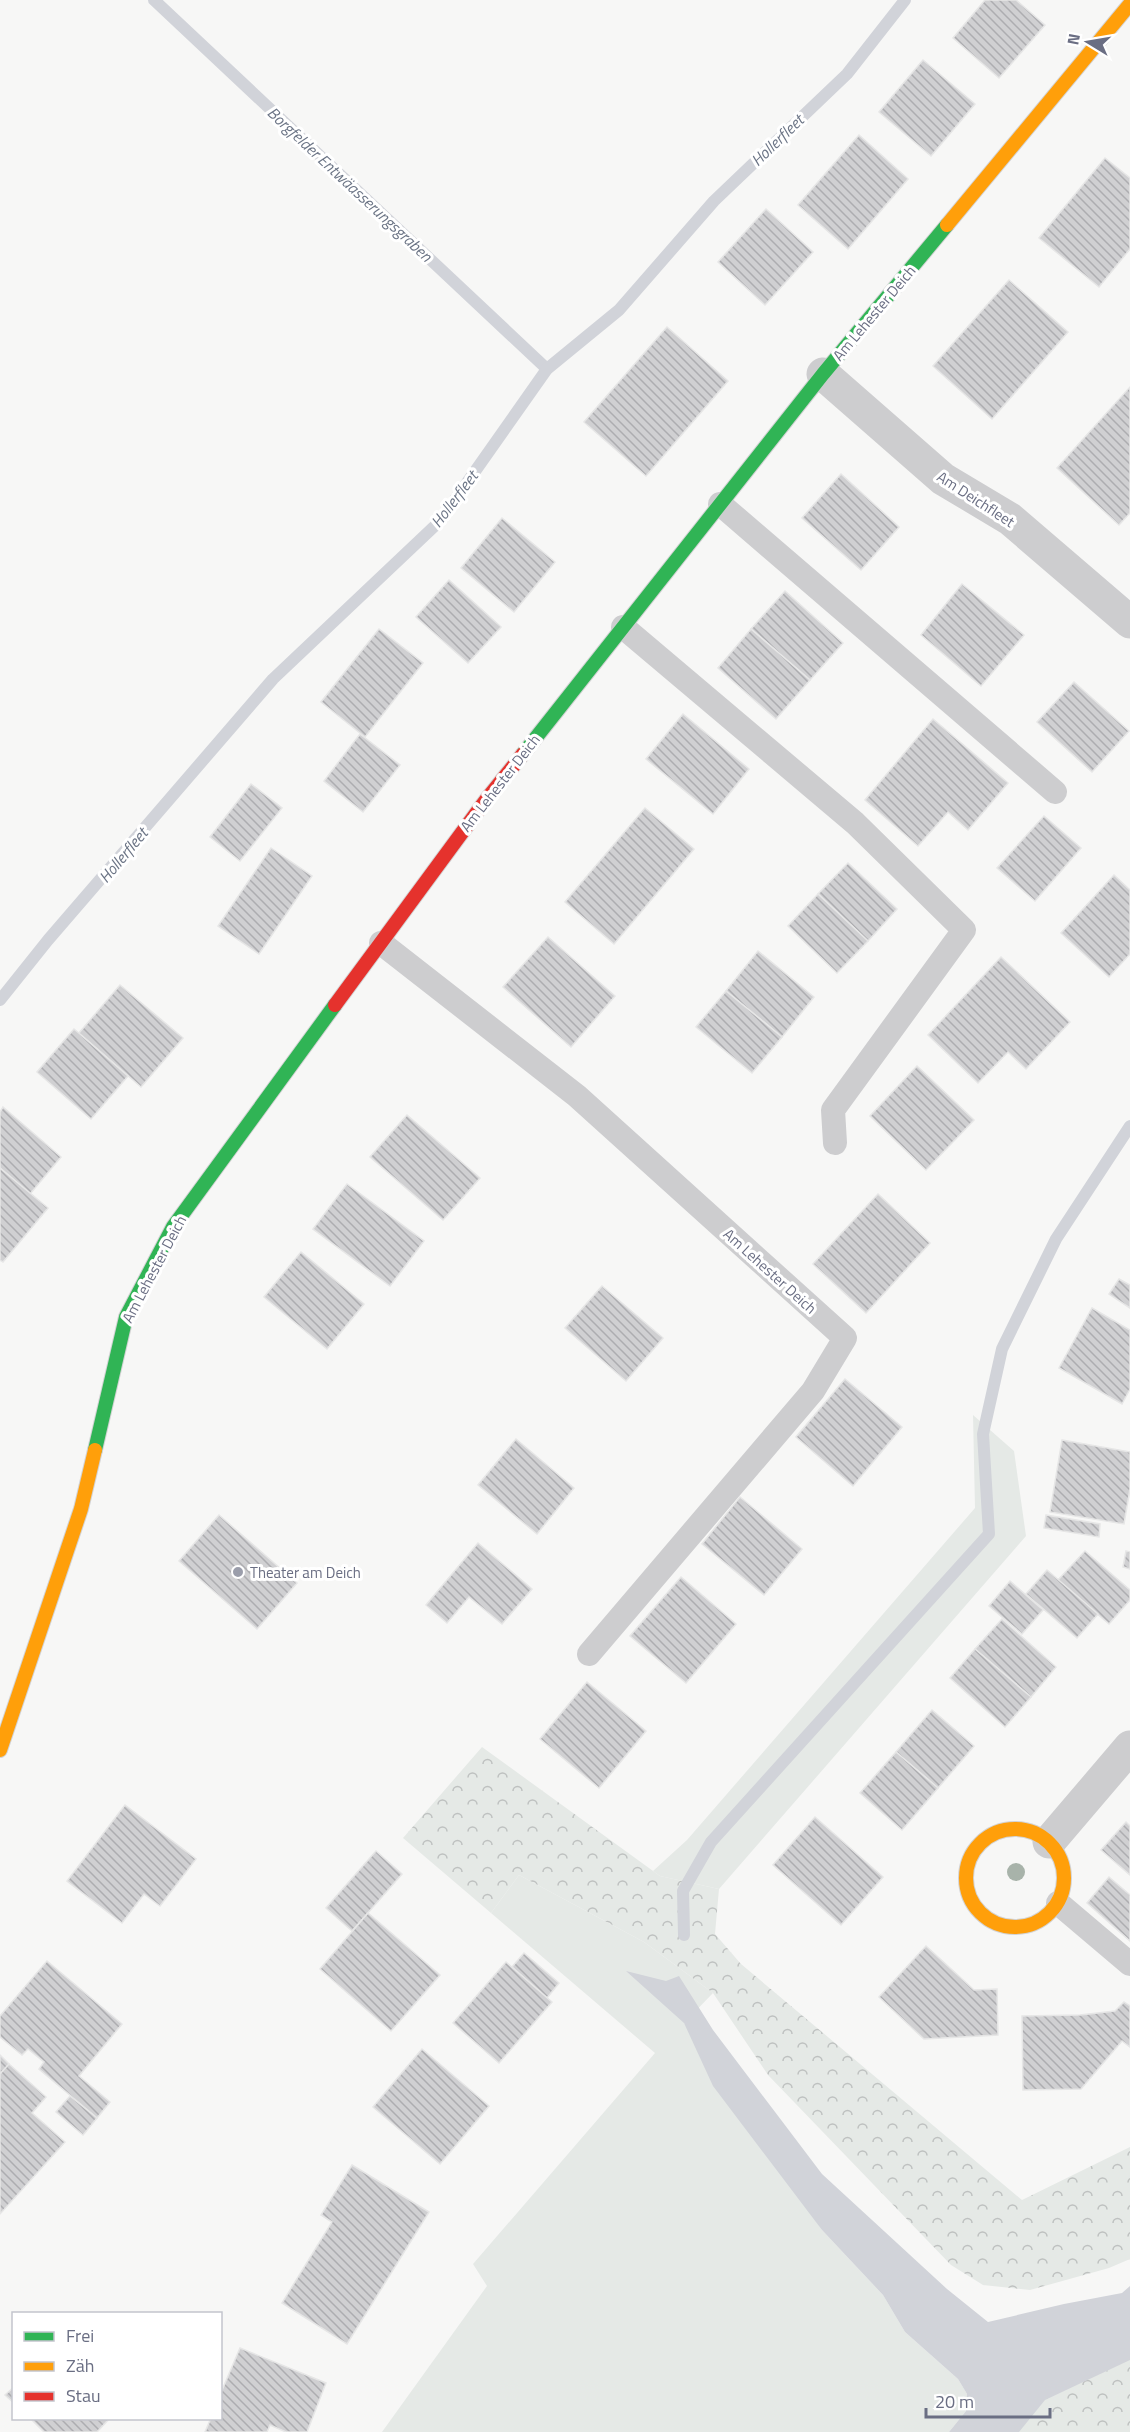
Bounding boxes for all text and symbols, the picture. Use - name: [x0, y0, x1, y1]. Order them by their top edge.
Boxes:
- north arrow: [1058, 12, 1118, 72]
- text: N: [1060, 31, 1086, 47]
- water label: Borgfelder Entwäasserungsgraben: [262, 101, 439, 268]
- water label: Hollerfleet: [745, 107, 810, 171]
- street label: Am Lehester Deich: [827, 260, 921, 366]
- water label: Hollerfleet: [425, 464, 484, 532]
- street label: Am Deichfleet: [933, 465, 1020, 533]
- street label: Am Lehester Deich: [454, 729, 546, 837]
- water label: Hollerfleet: [93, 821, 154, 888]
- street label: Am Lehester Deich: [116, 1211, 192, 1327]
- street label: Am Lehester Deich: [718, 1223, 822, 1319]
- place label: Theater am Deich: [250, 1561, 361, 1584]
- marker: Theater am Deich: [231, 1565, 245, 1579]
- legend: [12, 2312, 222, 2420]
- text: Frei: [66, 2322, 94, 2349]
- text: Zäh: [66, 2352, 94, 2379]
- scale bar: [926, 2381, 1050, 2419]
- text: Stau: [66, 2382, 101, 2409]
- text: 20 m: [935, 2388, 974, 2415]

